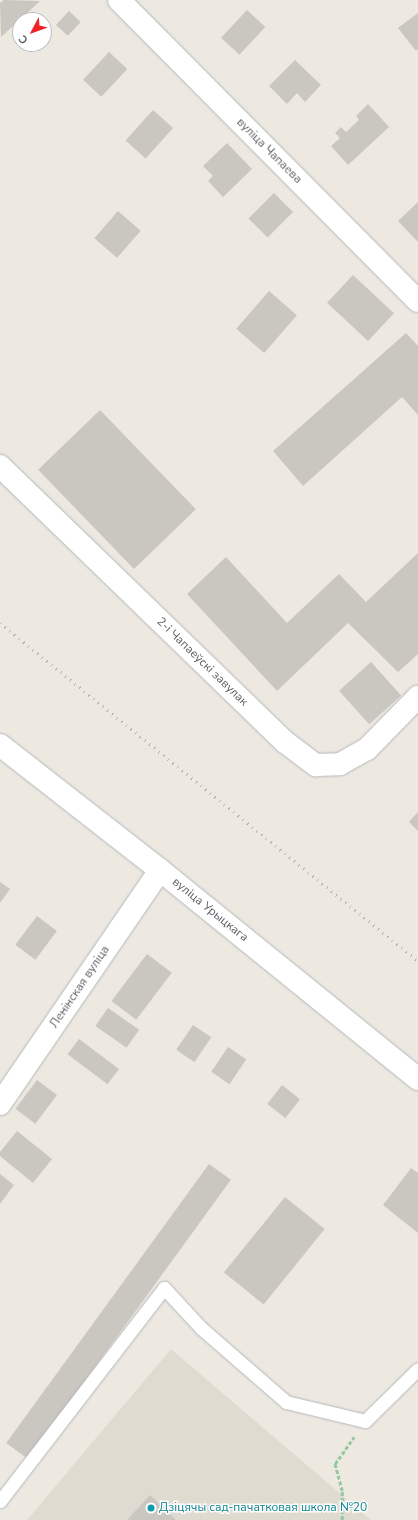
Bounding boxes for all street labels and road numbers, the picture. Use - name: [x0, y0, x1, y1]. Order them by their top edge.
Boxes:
- street label: вуліца Чапаева: [233, 115, 305, 187]
- street label: 2-і Чапаеўскі завулак: [153, 615, 251, 709]
- street label: вуліца Урыцкага: [169, 875, 251, 945]
- street label: Ленінская вуліца: [47, 943, 113, 1031]

